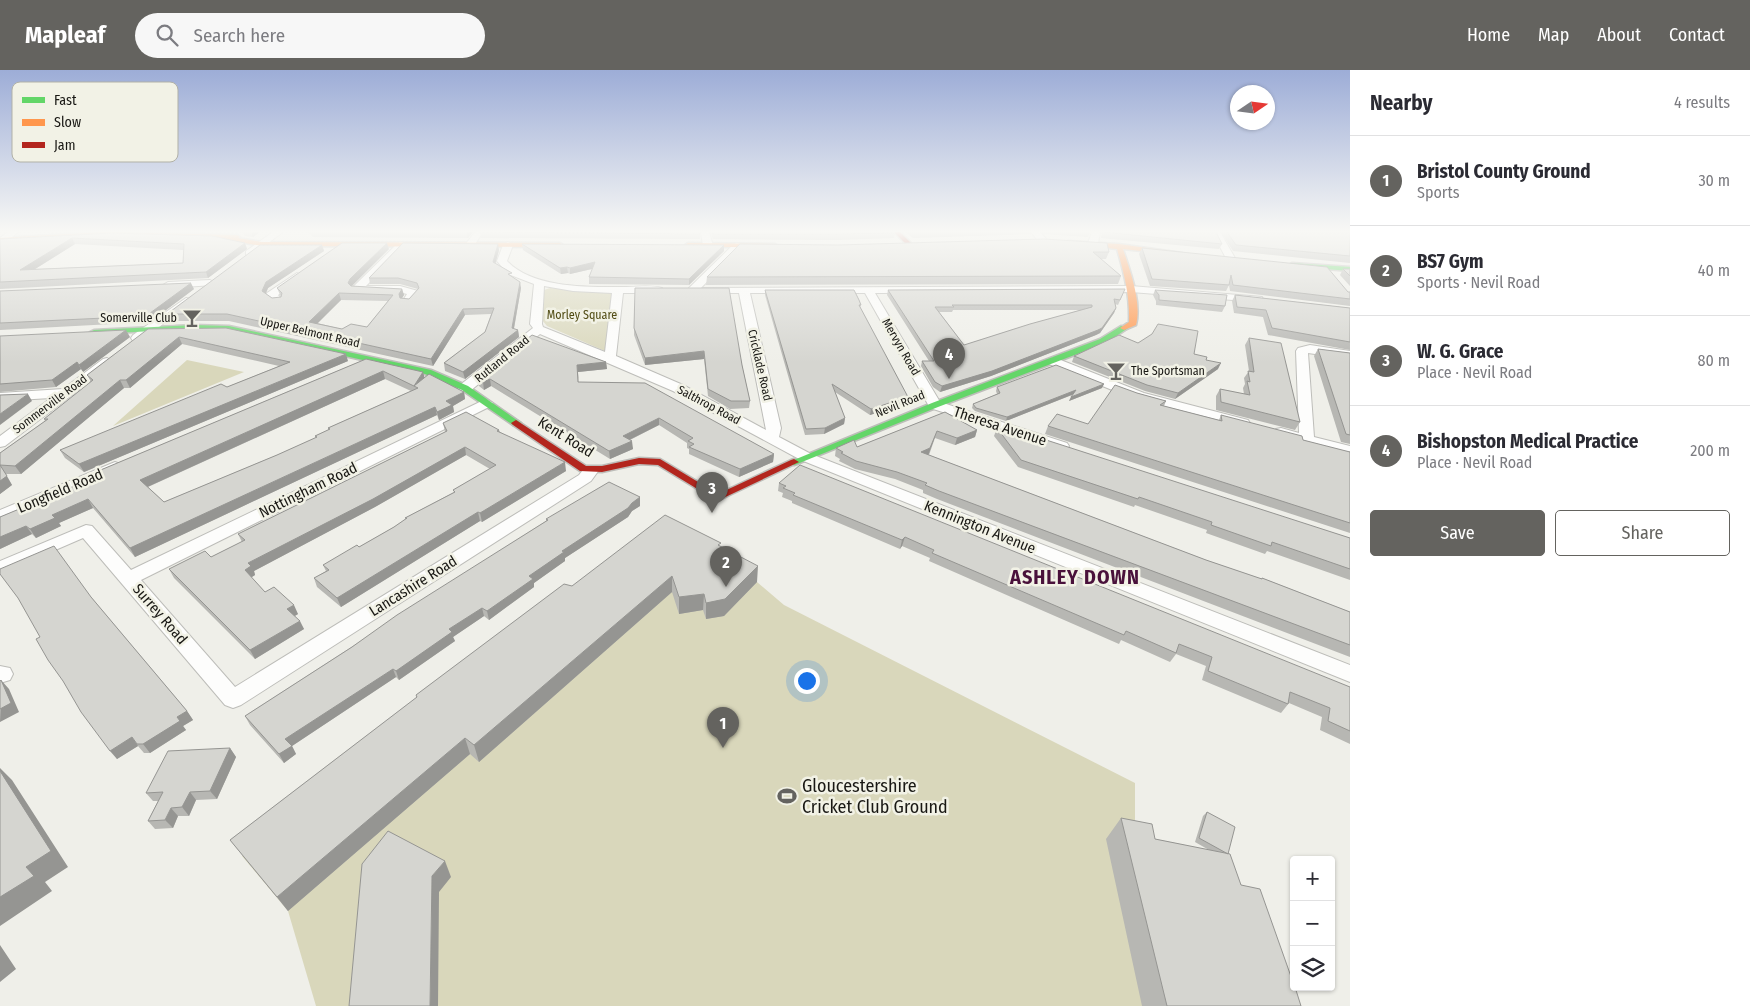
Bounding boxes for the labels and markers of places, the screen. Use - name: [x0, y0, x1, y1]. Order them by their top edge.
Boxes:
- bar icon: Somerville Club: [181, 307, 203, 329]
- place label: Somerville Club: [100, 311, 177, 325]
- pin: 4: [933, 338, 965, 379]
- bar icon: The Sportsman: [1105, 360, 1127, 382]
- place label: The Sportsman: [1131, 364, 1205, 378]
- pin: 3: [696, 472, 728, 513]
- pin: 2: [710, 546, 742, 587]
- pin: 1: [707, 707, 739, 748]
- place label: Gloucestershire Cricket Club Ground: [802, 775, 948, 818]
- sports icon: Gloucestershire Cricket Club Ground: [776, 785, 798, 807]

